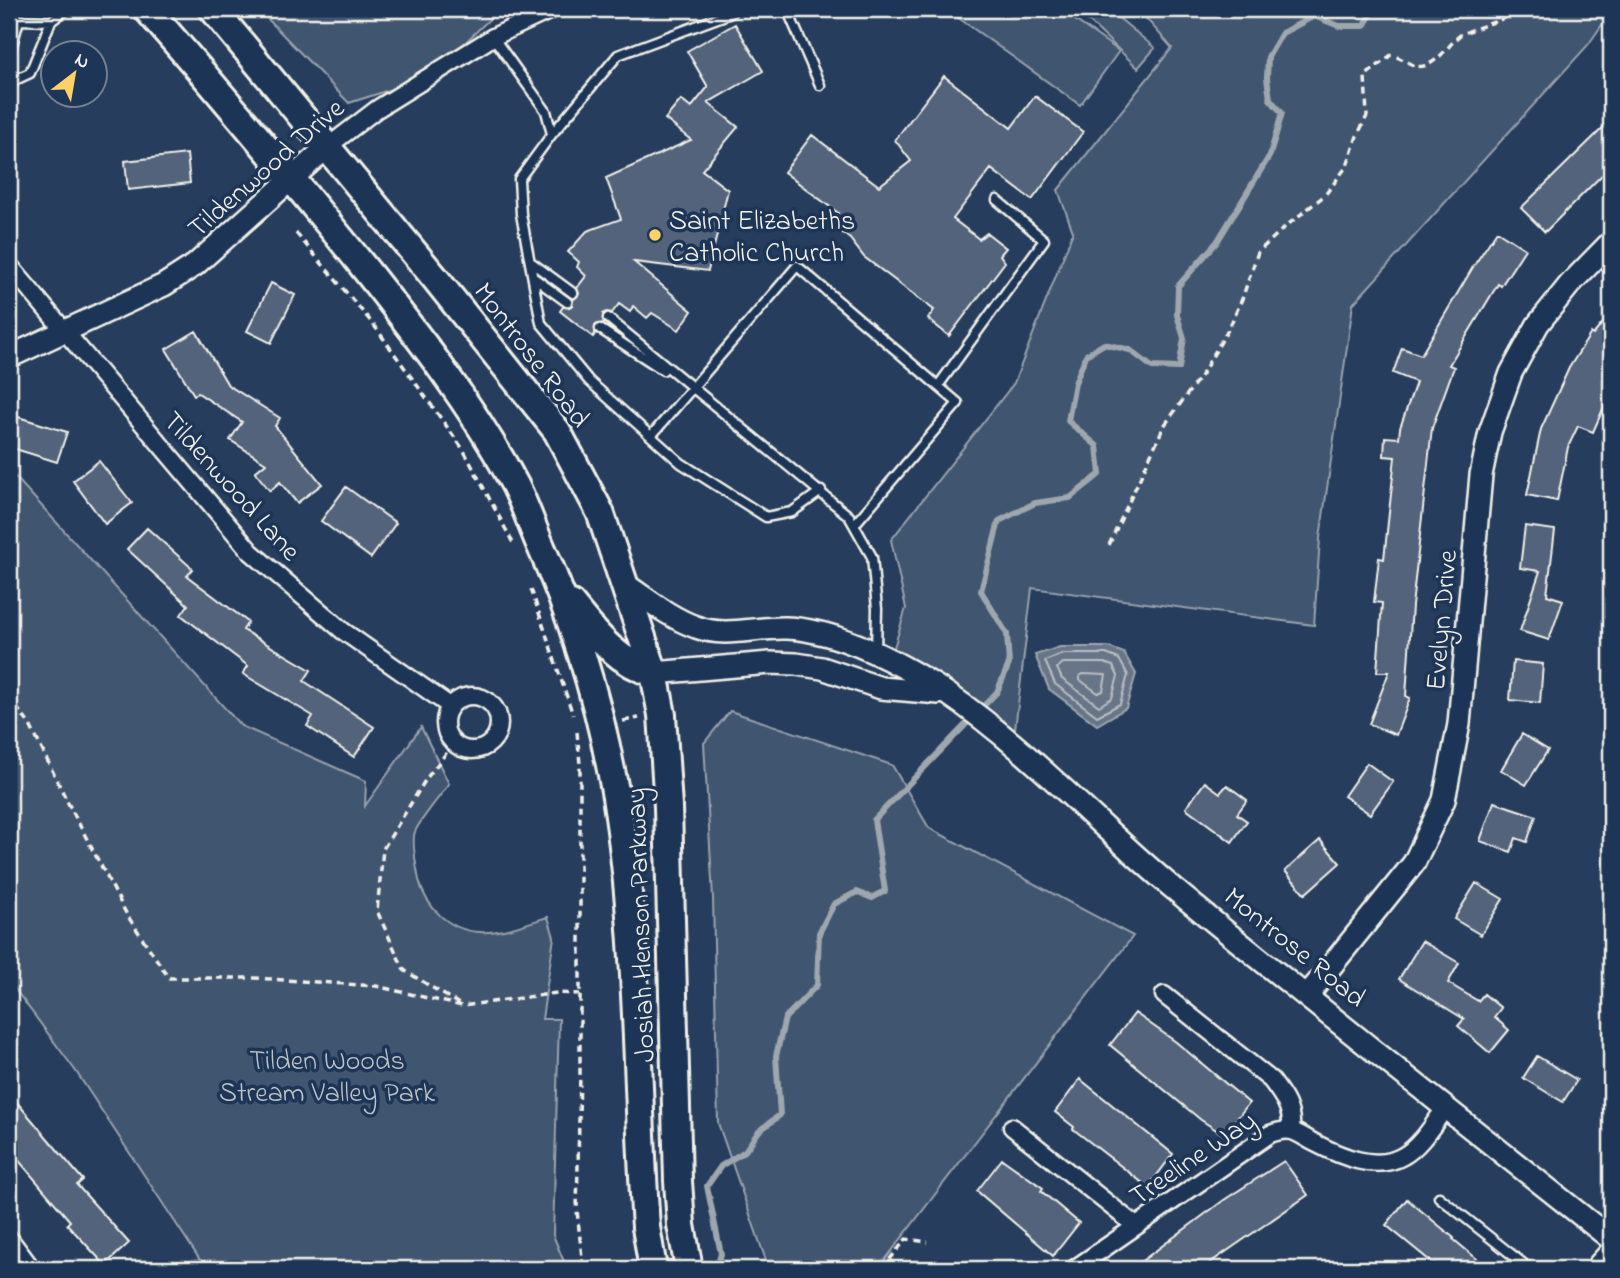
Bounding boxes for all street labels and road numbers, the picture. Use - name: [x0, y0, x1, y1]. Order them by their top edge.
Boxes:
- street label: Tildenwood Drive: [180, 89, 355, 249]
- street label: Montrose Road: [462, 275, 599, 438]
- street label: Tildenwood Lane: [152, 403, 309, 572]
- street label: Evelyn Drive: [1417, 548, 1470, 692]
- street label: Josiah Henson Parkway: [617, 787, 668, 1063]
- street label: Montrose Road: [1214, 878, 1374, 1019]
- street label: Treeline Way: [1122, 1102, 1266, 1218]

